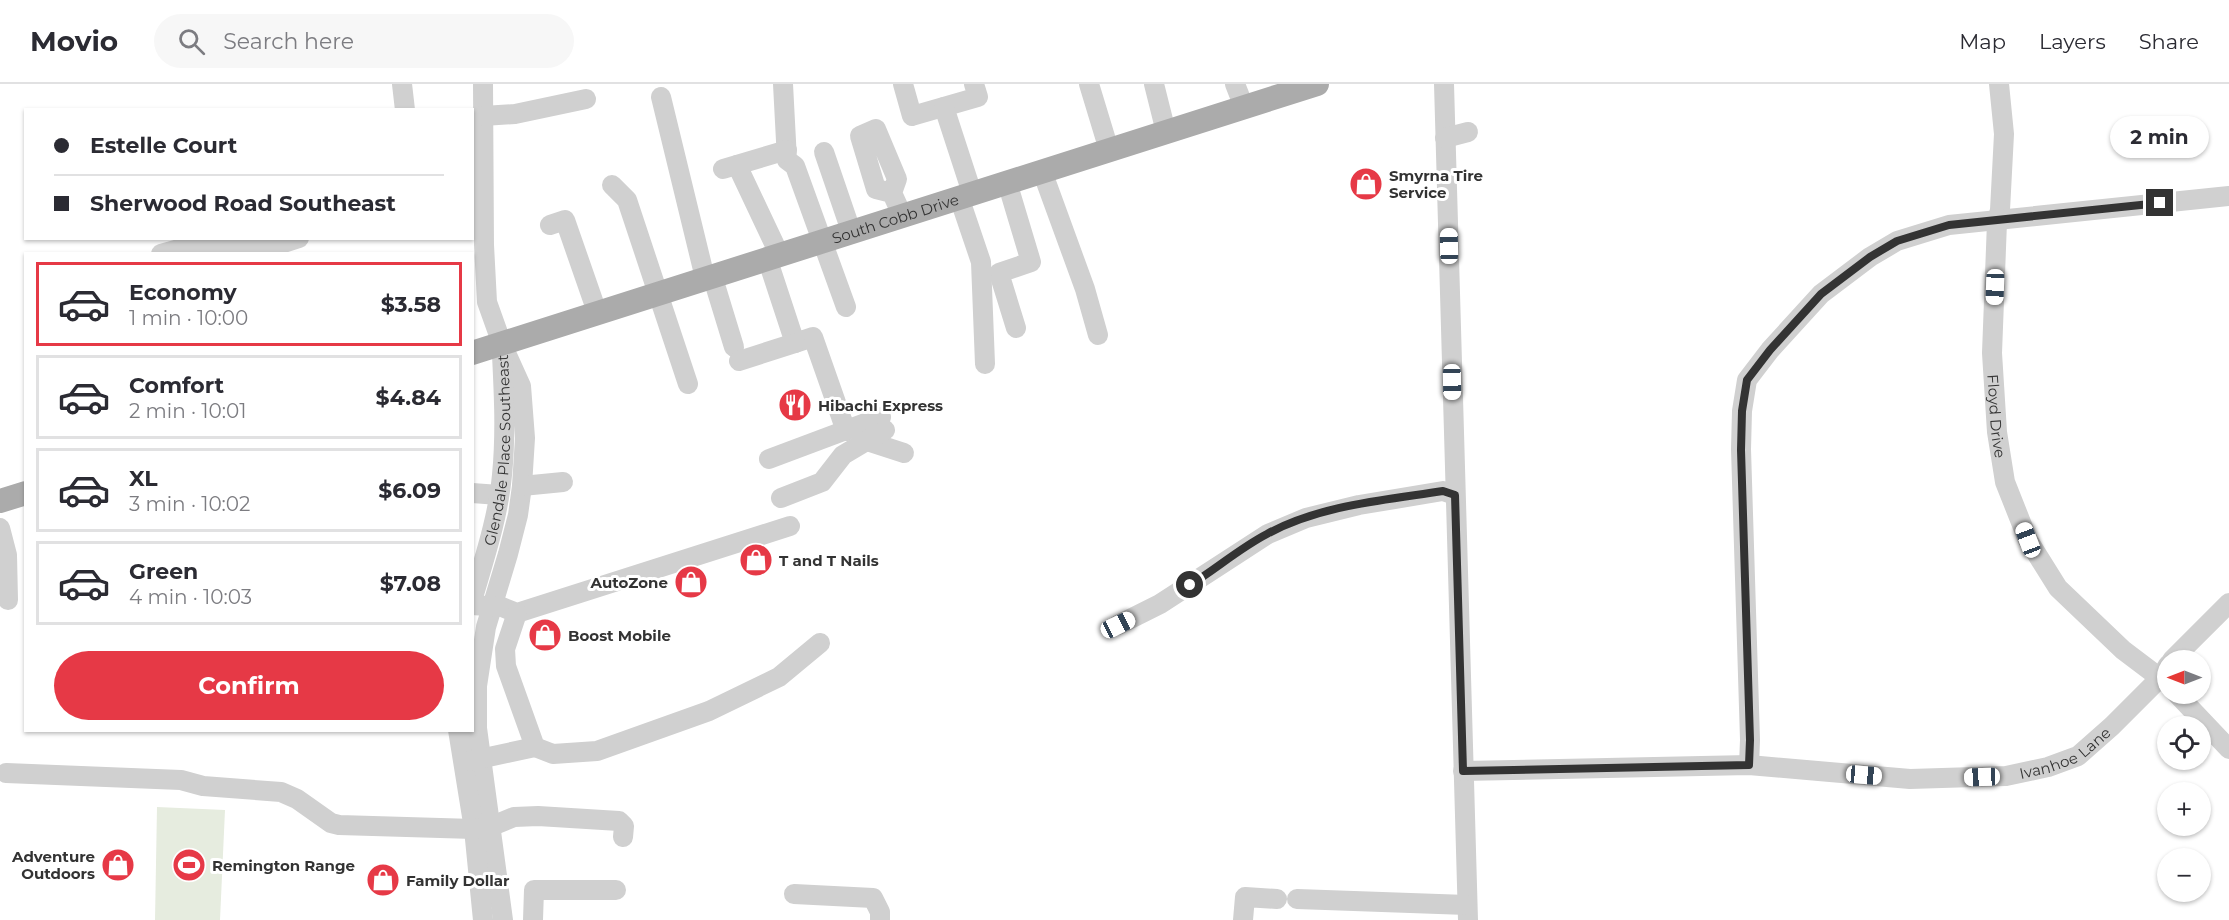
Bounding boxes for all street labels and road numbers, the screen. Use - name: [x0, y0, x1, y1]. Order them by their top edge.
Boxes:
- street label: South Cobb Drive: [829, 189, 961, 247]
- street label: Glendale Place Southeast: [479, 354, 514, 548]
- street label: Floyd Drive: [1984, 374, 2010, 459]
- street label: Ivanhoe Lane: [2018, 723, 2114, 782]

